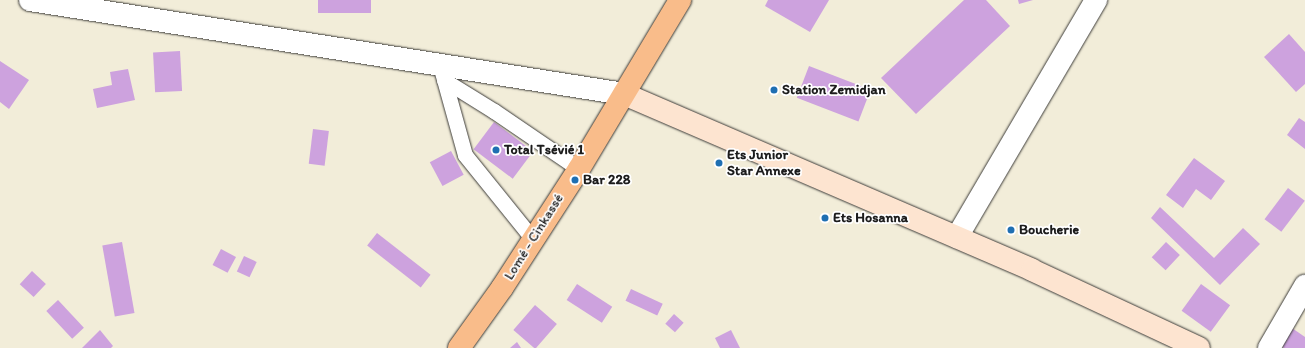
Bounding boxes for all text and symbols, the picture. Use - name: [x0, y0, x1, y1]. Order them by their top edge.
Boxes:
- place label: Station Zemidjan: [782, 82, 886, 98]
- marker: Station Zemidjan: [769, 85, 779, 95]
- place label: Total Tsévié 1: [504, 142, 583, 158]
- marker: Total Tsévié 1: [491, 145, 501, 155]
- place label: Ets Junior Star Annexe: [727, 147, 800, 180]
- marker: Ets Junior Star Annexe: [714, 158, 724, 168]
- place label: Bar 228: [583, 172, 630, 188]
- marker: Bar 228: [570, 175, 580, 185]
- street label: Lomé - Cinkassé: [501, 191, 567, 283]
- place label: Ets Hosanna: [833, 210, 908, 226]
- marker: Ets Hosanna: [820, 213, 830, 223]
- place label: Boucherie: [1019, 222, 1079, 238]
- marker: Boucherie: [1006, 225, 1016, 235]

